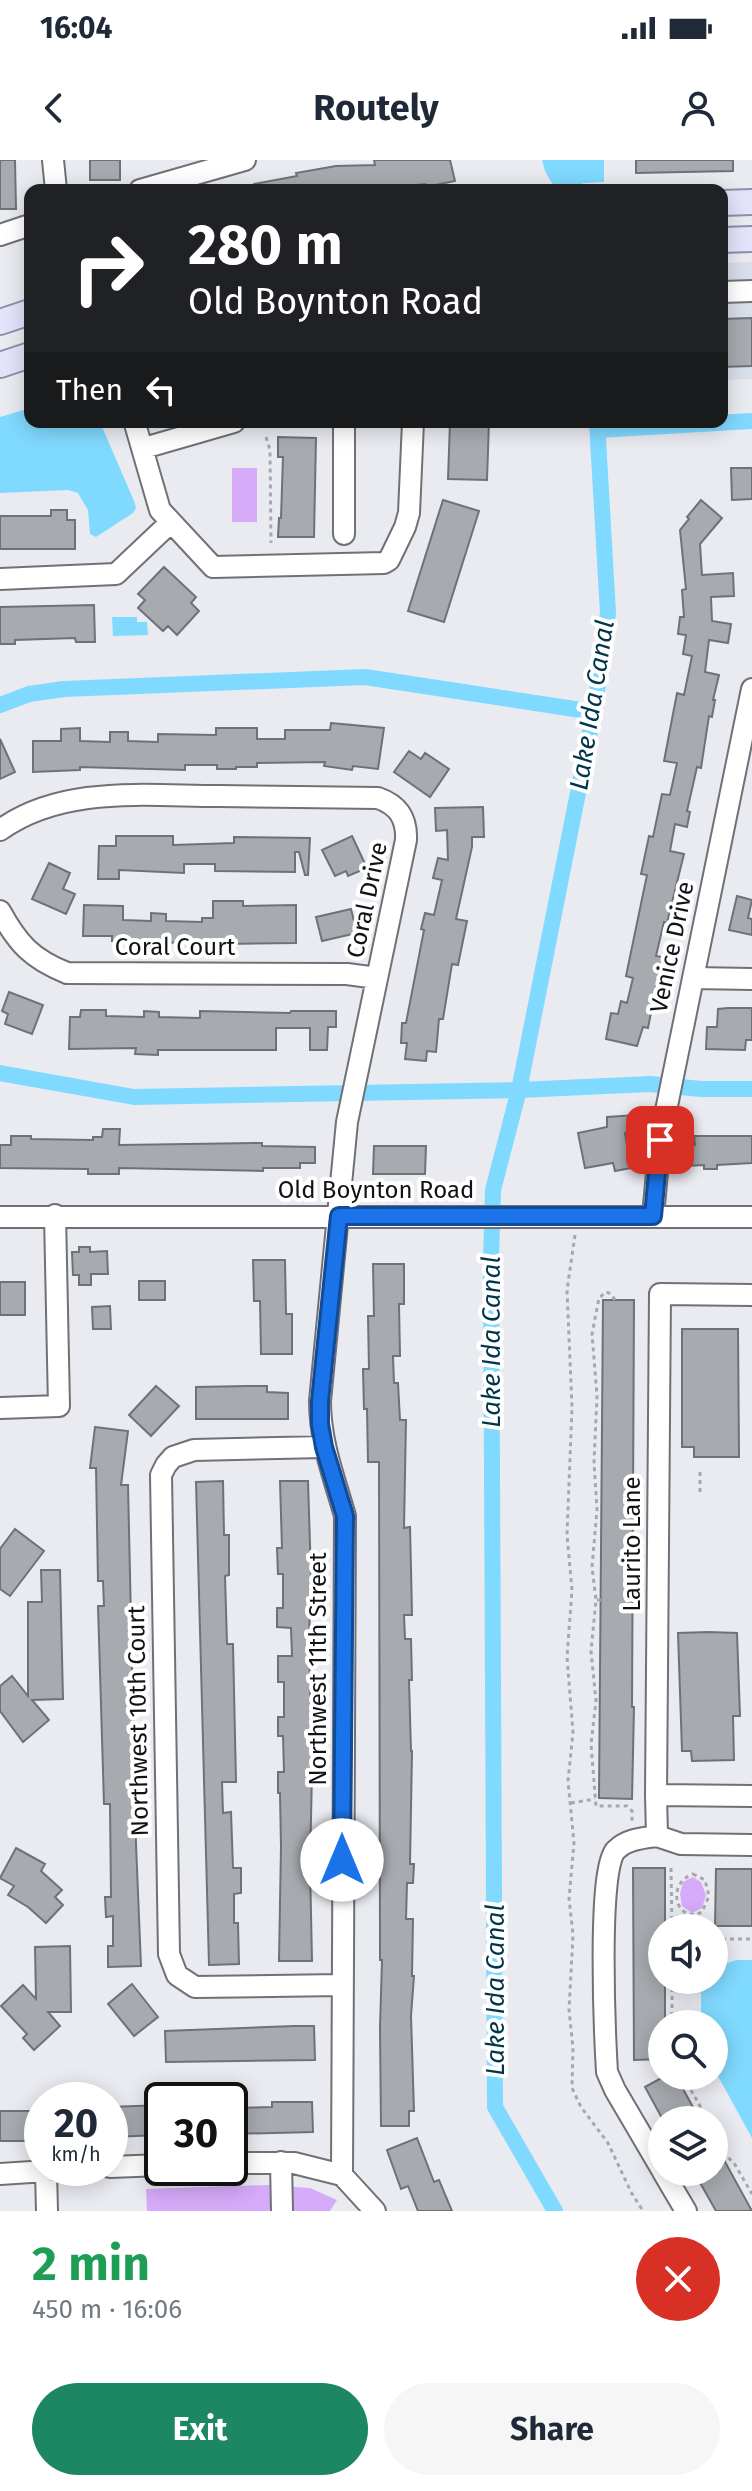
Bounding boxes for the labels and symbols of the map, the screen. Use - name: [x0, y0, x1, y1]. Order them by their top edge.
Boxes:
- water label: Lake Ida Canal: [563, 618, 621, 792]
- street label: Coral Drive: [341, 839, 393, 961]
- street label: Venice Drive: [644, 879, 700, 1015]
- street label: Coral Court: [115, 933, 236, 961]
- pin: [626, 1106, 694, 1174]
- street label: Old Boynton Road: [278, 1176, 474, 1204]
- water label: Lake Ida Canal: [476, 1256, 507, 1428]
- street label: Laurito Lane: [618, 1476, 646, 1612]
- street label: Northwest 11th Street: [304, 1552, 332, 1786]
- street label: Northwest 10th Court: [122, 1605, 154, 1837]
- position arrow: [300, 1818, 384, 1902]
- water label: Lake Ida Canal: [480, 1904, 511, 2076]
- speed limit sign: 30: [144, 2082, 248, 2186]

